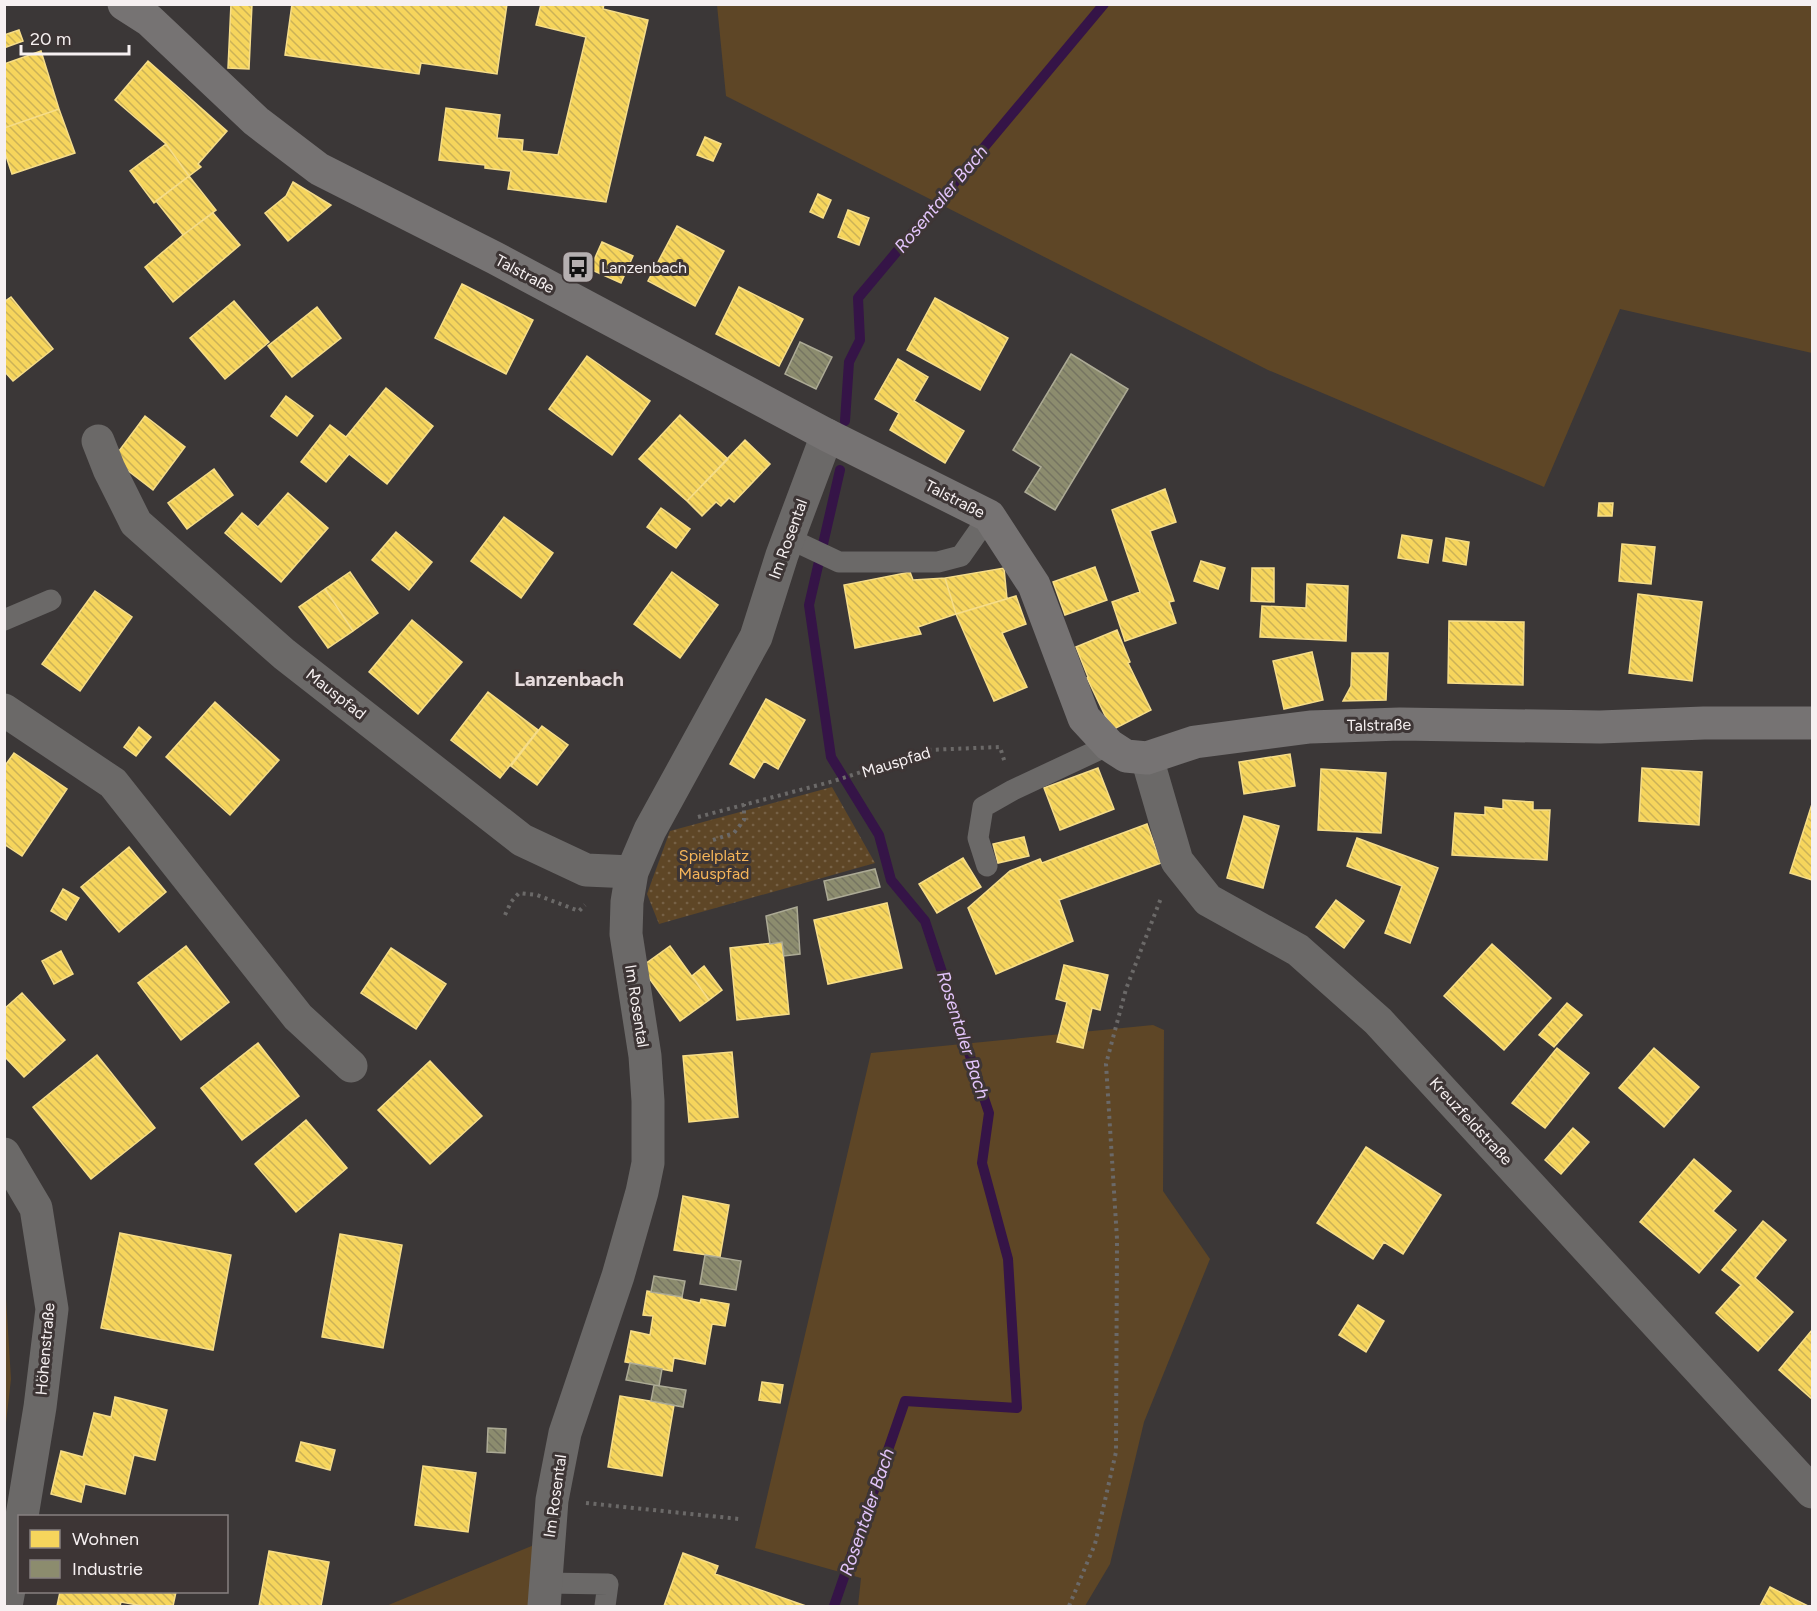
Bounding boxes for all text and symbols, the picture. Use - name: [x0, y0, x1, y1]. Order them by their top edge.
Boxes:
- scale bar: [21, 18, 129, 56]
- text: 20 m: [30, 28, 71, 50]
- water label: Rosentaler Bach: [890, 141, 992, 257]
- bus stop icon: Lanzenbach: [560, 249, 596, 285]
- street label: Talstraße: [492, 251, 558, 298]
- place label: Lanzenbach: [601, 258, 687, 277]
- street label: Talstraße: [922, 476, 988, 522]
- street label: Im Rosental: [765, 496, 811, 582]
- street label: Mauspfad: [302, 665, 370, 723]
- district label: Lanzenbach: [514, 667, 624, 691]
- street label: Talstraße: [1347, 715, 1412, 735]
- street label: Mauspfad: [859, 743, 933, 781]
- park label: Spielplatz Mauspfad: [679, 846, 749, 883]
- street label: Im Rosental: [621, 963, 653, 1049]
- water label: Rosentaler Bach: [932, 968, 994, 1102]
- street label: Kreuzfeldstraße: [1426, 1073, 1517, 1169]
- street label: Höhenstraße: [31, 1302, 59, 1396]
- water label: Rosentaler Bach: [835, 1445, 899, 1579]
- street label: Im Rosental: [540, 1453, 570, 1539]
- legend: [18, 1515, 228, 1593]
- text: Wohnen: [72, 1528, 139, 1550]
- text: Industrie: [72, 1558, 143, 1580]

